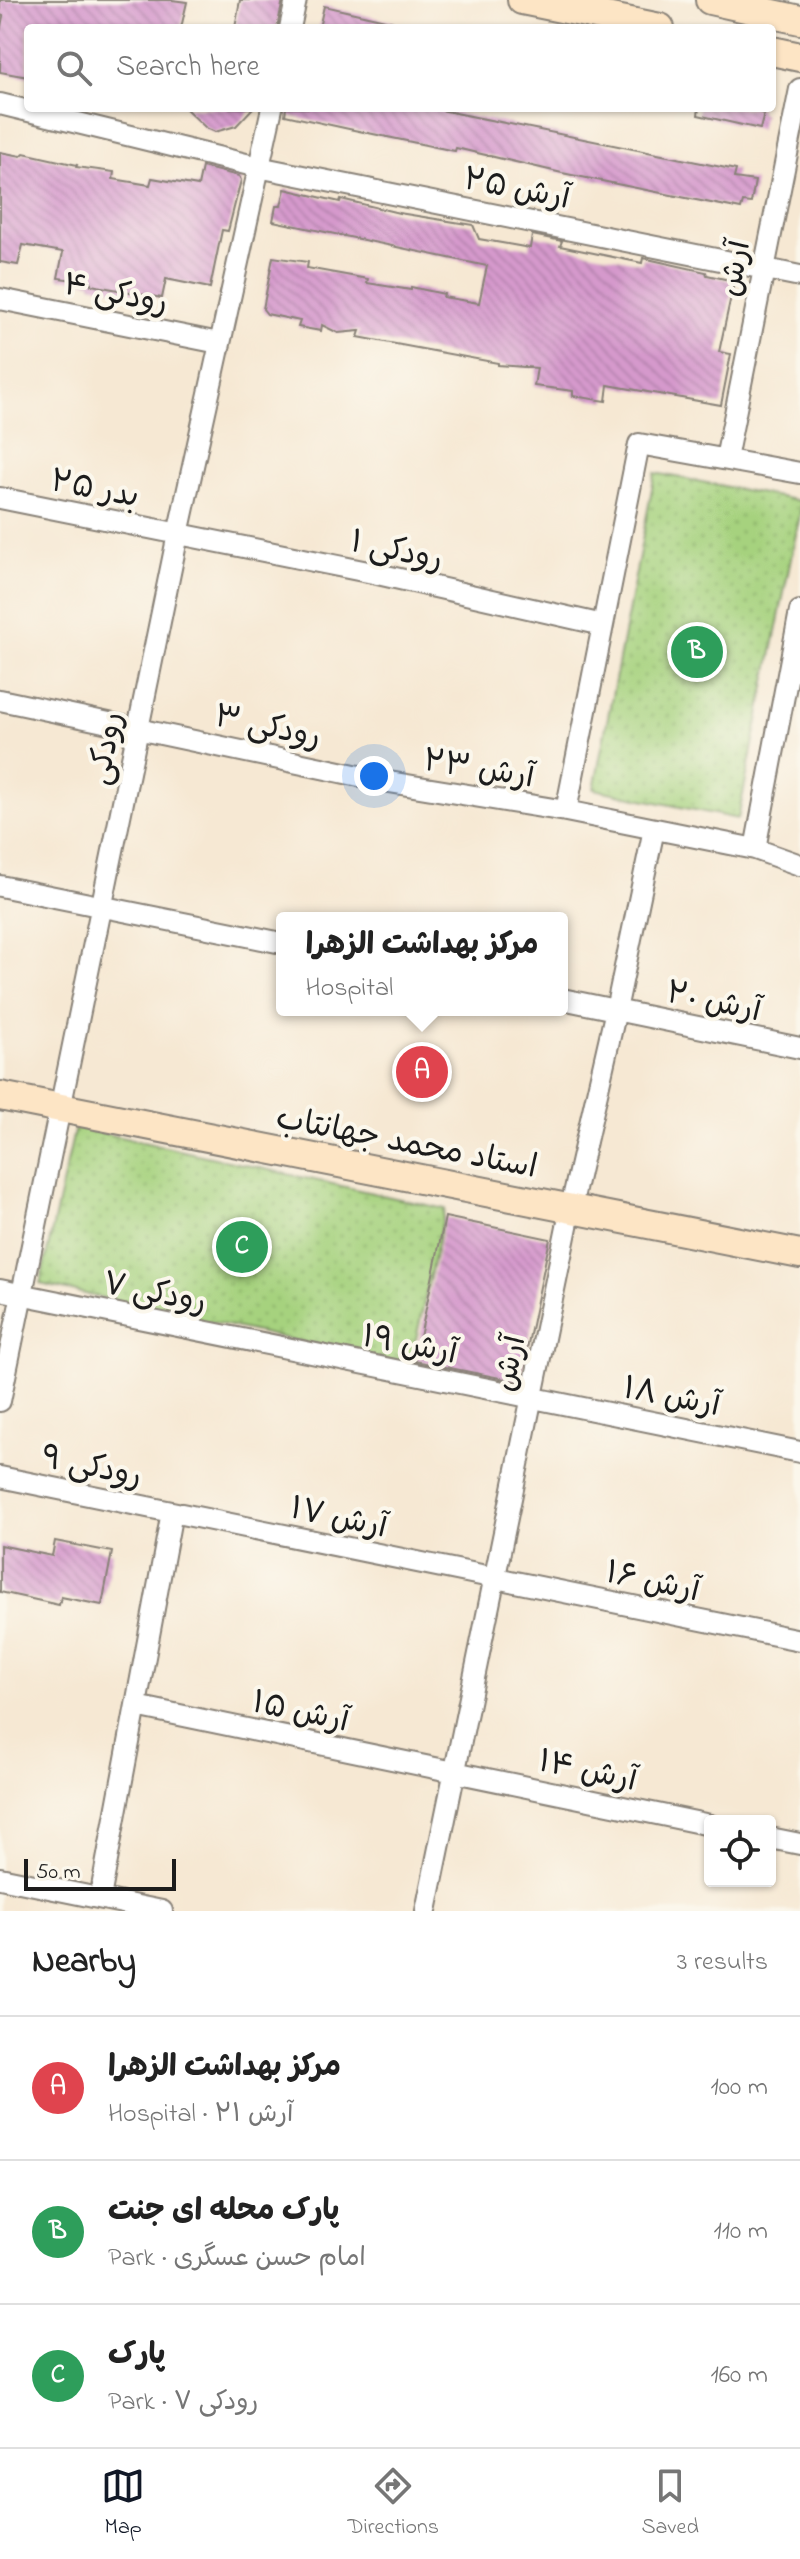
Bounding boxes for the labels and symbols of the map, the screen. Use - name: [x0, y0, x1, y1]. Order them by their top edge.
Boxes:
- street label: آرش ۲۵: [459, 157, 575, 224]
- street label: آرش: [708, 236, 765, 301]
- street label: رودکی ۴: [59, 262, 172, 329]
- street label: بدر ۲۵: [46, 459, 143, 522]
- street label: رودکی ۱: [346, 520, 447, 585]
- pin: B: [671, 622, 723, 682]
- street label: رودکی ۳: [210, 694, 325, 763]
- street label: رودکی: [77, 708, 138, 789]
- street label: آرش ۲۳: [419, 738, 539, 803]
- your location: [354, 756, 394, 796]
- street label: آرش ۲۰: [661, 970, 766, 1037]
- pin: A: [396, 1042, 448, 1102]
- street label: استاد محمد جهانتاب: [272, 1096, 541, 1193]
- pin: C: [216, 1217, 268, 1277]
- street label: رودکی ۷: [99, 1261, 210, 1327]
- street label: آرش ۱۹: [358, 1314, 462, 1379]
- street label: آرش: [483, 1330, 540, 1396]
- street label: آرش ۱۸: [619, 1366, 725, 1431]
- street label: رودکی ۹: [37, 1435, 146, 1502]
- street label: آرش ۱۷: [285, 1486, 392, 1553]
- street label: آرش ۱۶: [601, 1551, 705, 1617]
- street label: آرش ۱۵: [248, 1680, 354, 1747]
- street label: آرش ۱۴: [534, 1739, 642, 1806]
- scale bar: [24, 1855, 176, 1891]

